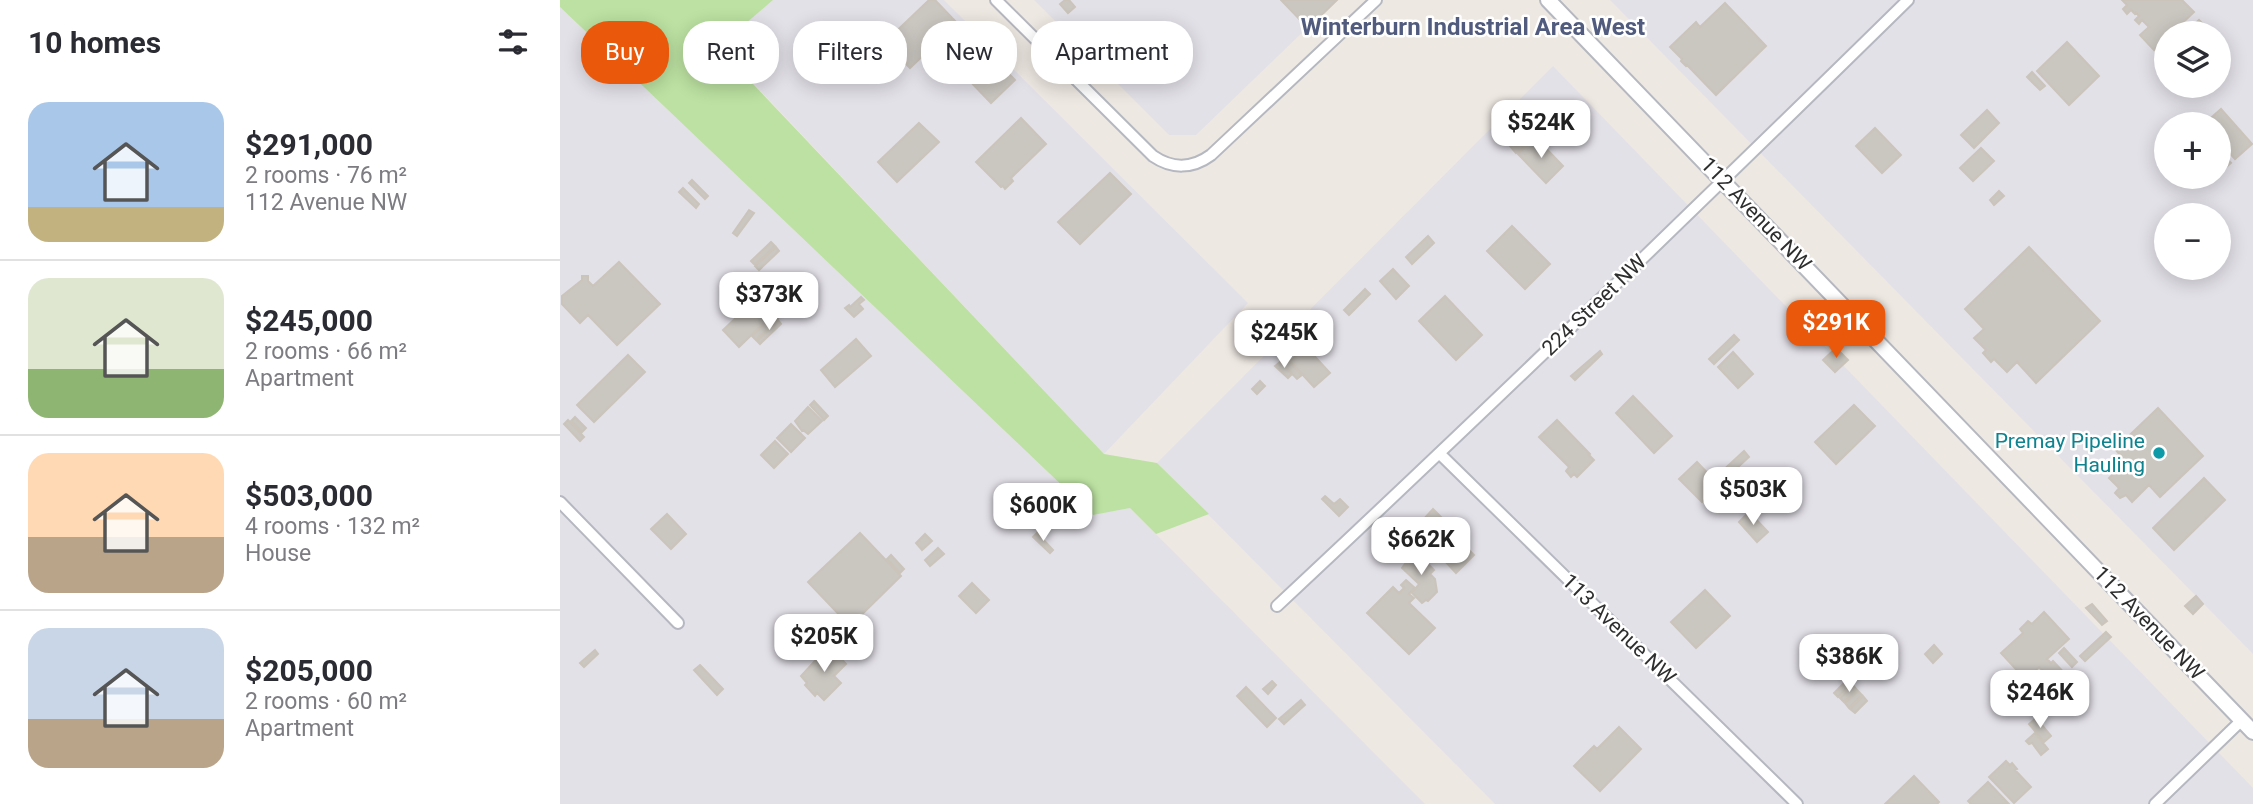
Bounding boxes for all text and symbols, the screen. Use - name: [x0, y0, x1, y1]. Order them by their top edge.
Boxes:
- district label: Winterburn Industrial Area West: [1301, 13, 1645, 41]
- chip: Buy: [581, 21, 669, 84]
- chip: Rent: [683, 21, 779, 84]
- chip: Filters: [793, 21, 907, 84]
- chip: New: [921, 21, 1017, 84]
- chip: Apartment: [1031, 21, 1193, 84]
- map controls: [2154, 21, 2231, 280]
- button: layers: [2154, 21, 2231, 98]
- icon: filters: [494, 23, 532, 61]
- text: 10 homes: [28, 25, 161, 60]
- pin: $524K: [1492, 100, 1590, 160]
- text: $524K: [1507, 109, 1575, 136]
- button: +: [2154, 112, 2231, 189]
- text: $291,000: [245, 127, 373, 162]
- icon: home: [84, 130, 168, 214]
- street label: 112 Avenue NW: [1696, 152, 1816, 276]
- text: 2 rooms · 76 m²: [245, 162, 407, 189]
- text: 112 Avenue NW: [245, 189, 407, 216]
- button: −: [2154, 203, 2231, 280]
- street label: 224 Street NW: [1537, 249, 1651, 360]
- pin: $373K: [720, 272, 818, 332]
- text: $373K: [735, 281, 803, 308]
- pin: $291K: [1787, 300, 1885, 360]
- text: $245,000: [245, 303, 373, 338]
- icon: home: [84, 306, 168, 390]
- text: $291K: [1802, 309, 1870, 336]
- pin: $245K: [1235, 310, 1333, 370]
- text: $245K: [1250, 319, 1318, 346]
- text: 2 rooms · 66 m²: [245, 338, 407, 365]
- text: Apartment: [245, 365, 354, 392]
- place label: Premay Pipeline Hauling: [1995, 429, 2145, 477]
- marker: Premay Pipeline Hauling: [2151, 445, 2167, 461]
- pin: $503K: [1704, 468, 1802, 527]
- text: $503K: [1719, 476, 1787, 503]
- text: $503,000: [245, 478, 373, 513]
- icon: home: [84, 481, 168, 565]
- pin: $600K: [994, 484, 1092, 543]
- text: $600K: [1009, 492, 1077, 519]
- text: 4 rooms · 132 m²: [245, 513, 420, 540]
- pin: $662K: [1372, 518, 1470, 577]
- text: $662K: [1387, 526, 1455, 553]
- text: House: [245, 540, 311, 567]
- street label: 112 Avenue NW: [2089, 561, 2209, 685]
- street label: 113 Avenue NW: [1557, 569, 1681, 689]
- pin: $205K: [775, 614, 873, 674]
- text: $205K: [790, 623, 858, 650]
- pin: $386K: [1800, 634, 1898, 694]
- text: $386K: [1815, 643, 1883, 670]
- text: $205,000: [245, 653, 373, 688]
- icon: home: [84, 656, 168, 740]
- pin: $246K: [1991, 670, 2089, 730]
- text: $246K: [2006, 679, 2074, 706]
- text: 2 rooms · 60 m²: [245, 688, 407, 715]
- text: Apartment: [245, 715, 354, 742]

